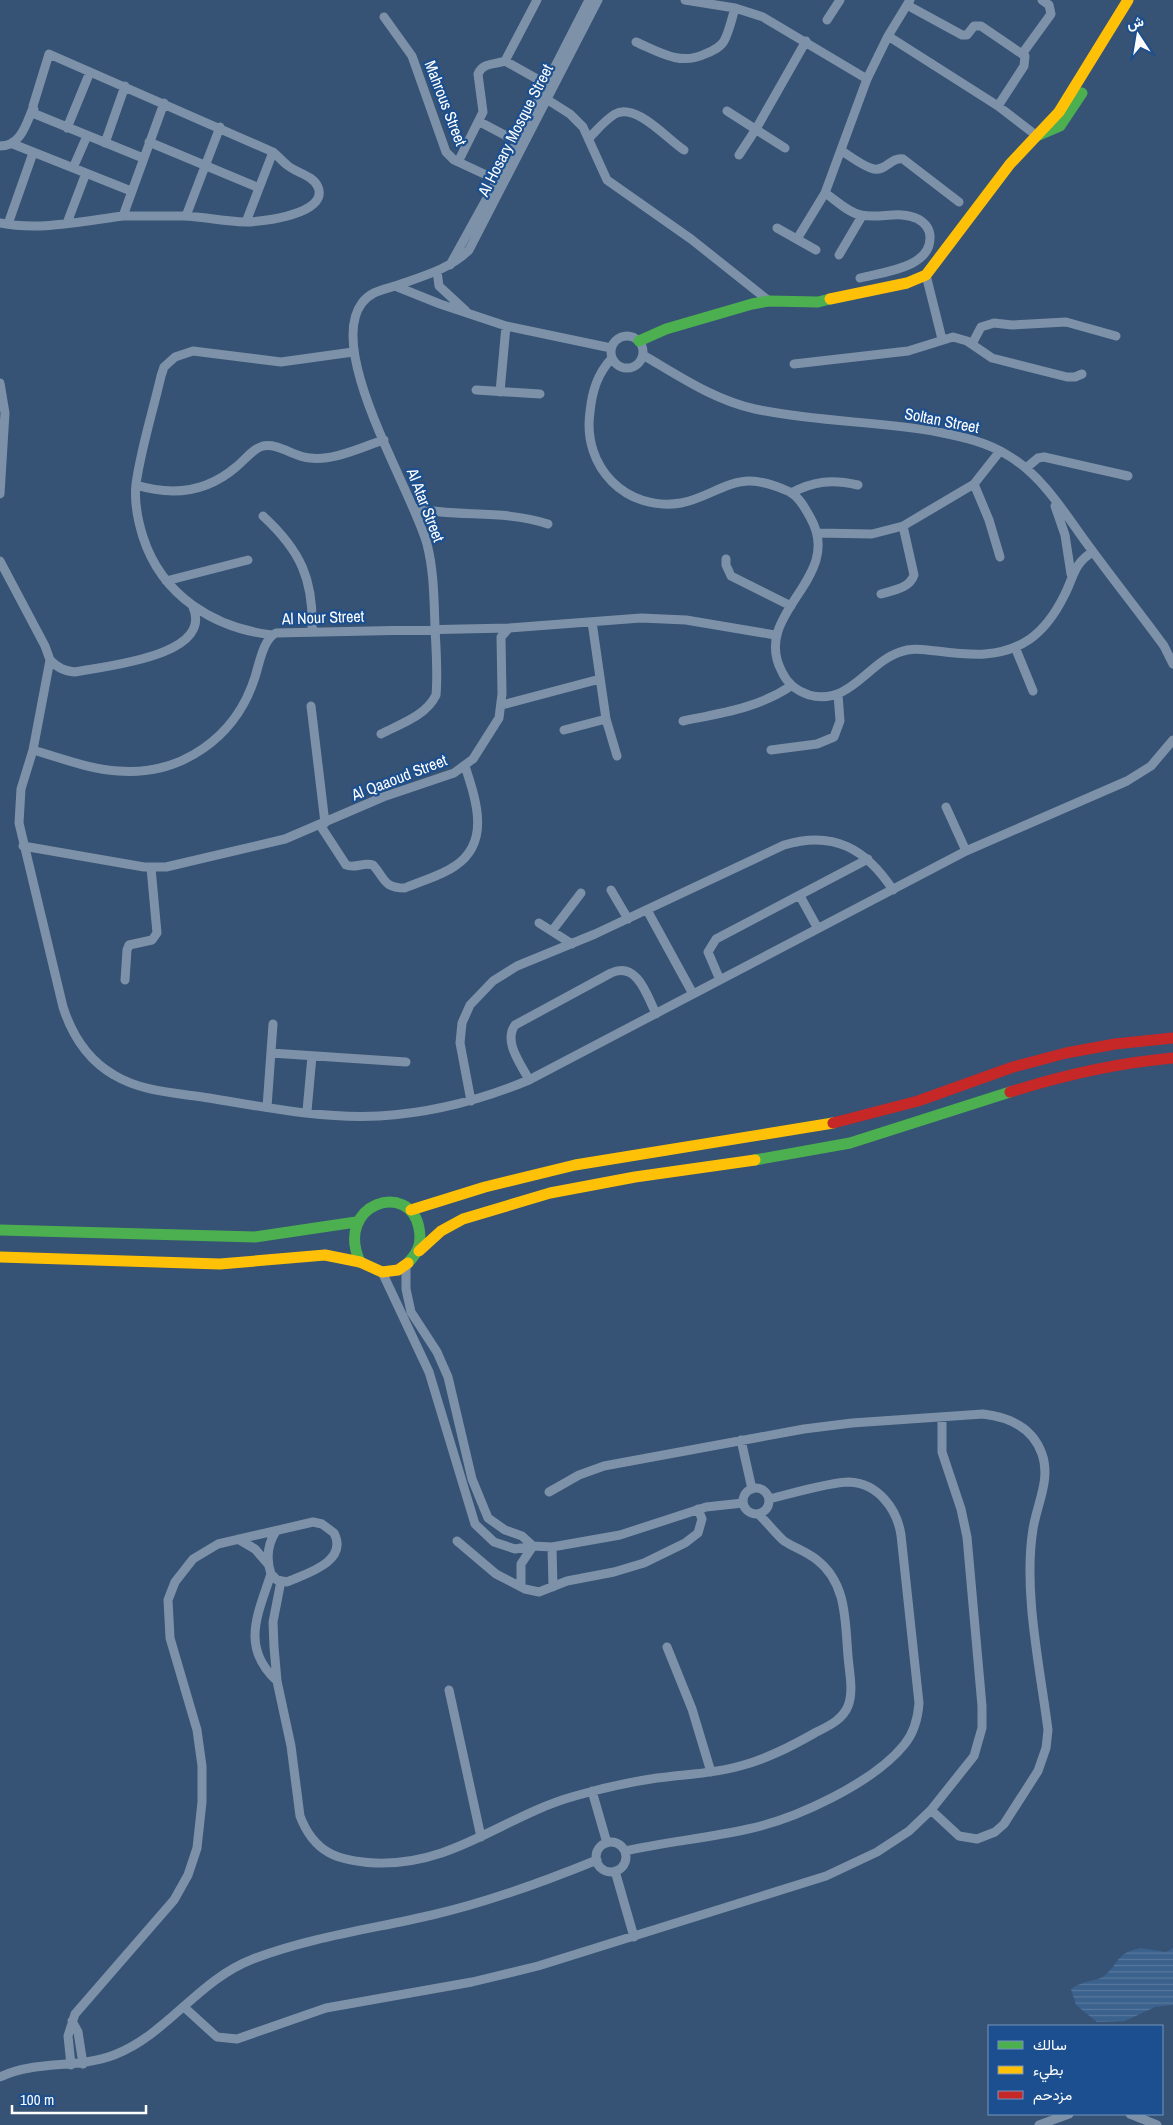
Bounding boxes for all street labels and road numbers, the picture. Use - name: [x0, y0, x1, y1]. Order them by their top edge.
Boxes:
- street label: Mahrous Street: [420, 57, 472, 149]
- street label: Al Hosary Mosque Street: [472, 60, 558, 201]
- street label: Soltan Street: [903, 402, 982, 438]
- street label: Al Atar Street: [402, 464, 450, 545]
- street label: Al Nour Street: [280, 605, 365, 629]
- street label: Al Qaaoud Street: [347, 749, 450, 806]

